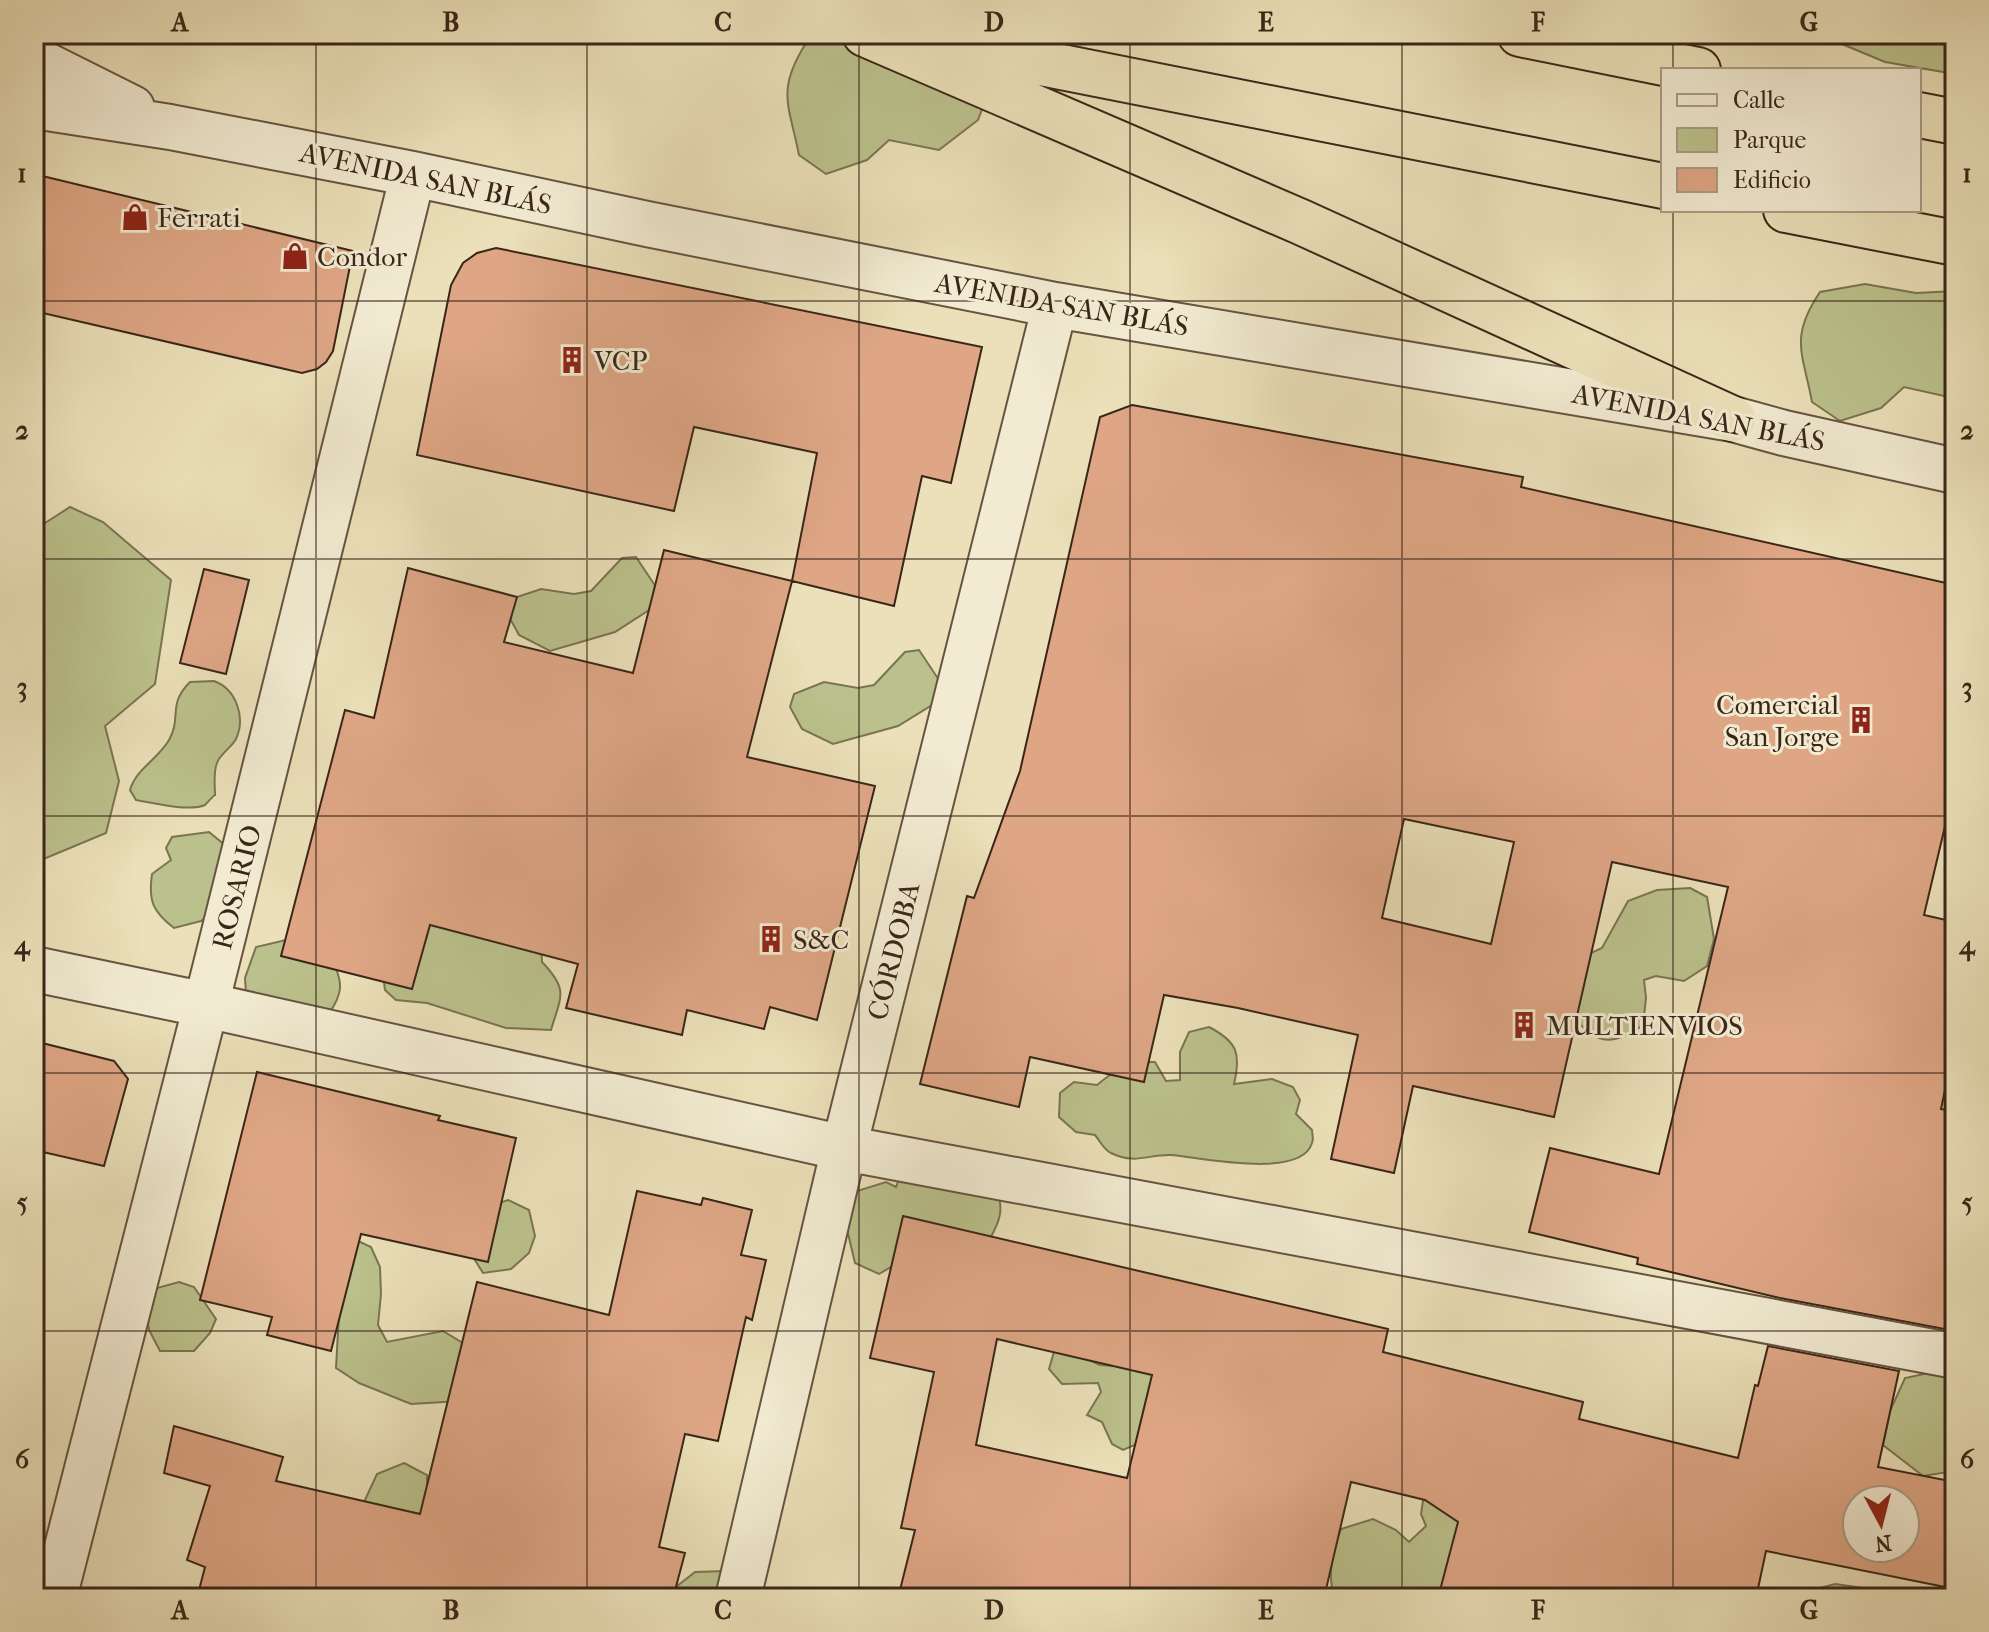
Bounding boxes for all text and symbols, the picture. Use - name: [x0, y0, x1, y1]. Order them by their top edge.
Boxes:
- text: A: [170, 7, 190, 38]
- text: B: [443, 7, 460, 38]
- text: C: [714, 7, 732, 38]
- text: D: [984, 7, 1004, 38]
- text: E: [1258, 7, 1274, 38]
- text: F: [1530, 7, 1545, 38]
- text: G: [1800, 7, 1818, 38]
- legend: [1661, 68, 1921, 212]
- text: Calle: [1733, 86, 1785, 114]
- text: Parque: [1733, 126, 1806, 154]
- street label: AVENIDA SAN BLÁS: [296, 135, 555, 221]
- text: 1: [17, 158, 27, 189]
- text: 1: [1962, 158, 1972, 189]
- text: Edificio: [1733, 166, 1811, 194]
- place label: Ferrati: [157, 201, 241, 234]
- shop icon: Ferrati: [120, 202, 150, 232]
- place label: Condor: [317, 240, 407, 273]
- shop icon: Condor: [280, 241, 310, 271]
- street label: AVENIDA SAN BLÁS: [932, 266, 1191, 343]
- place label: VCP: [593, 344, 648, 377]
- building icon: VCP: [557, 345, 587, 375]
- street label: AVENIDA SAN BLÁS: [1569, 377, 1828, 458]
- text: 2: [15, 415, 29, 446]
- text: 2: [1960, 415, 1974, 446]
- text: 3: [17, 672, 27, 703]
- text: 3: [1962, 672, 1972, 703]
- place label: Comercial San Jorge: [1716, 688, 1839, 753]
- building icon: Comercial San Jorge: [1846, 705, 1876, 735]
- street label: ROSARIO: [205, 821, 268, 953]
- street label: CÓRDOBA: [860, 878, 927, 1023]
- place label: S&C: [793, 923, 849, 956]
- building icon: S&C: [756, 924, 786, 954]
- text: 4: [13, 930, 31, 962]
- text: 4: [1958, 930, 1976, 962]
- place label: MULTIENVIOS: [1546, 1009, 1743, 1042]
- building icon: MULTIENVIOS: [1509, 1010, 1539, 1040]
- text: 5: [16, 1187, 28, 1218]
- text: 5: [1961, 1187, 1973, 1218]
- text: 6: [15, 1444, 30, 1475]
- text: 6: [1960, 1444, 1975, 1475]
- north arrow: [1841, 1484, 1921, 1564]
- text: N: [1873, 1529, 1893, 1557]
- text: A: [170, 1595, 190, 1626]
- text: B: [443, 1595, 460, 1626]
- text: C: [714, 1595, 732, 1626]
- text: D: [984, 1595, 1004, 1626]
- text: E: [1258, 1595, 1274, 1626]
- text: F: [1530, 1595, 1545, 1626]
- text: G: [1800, 1595, 1818, 1626]

